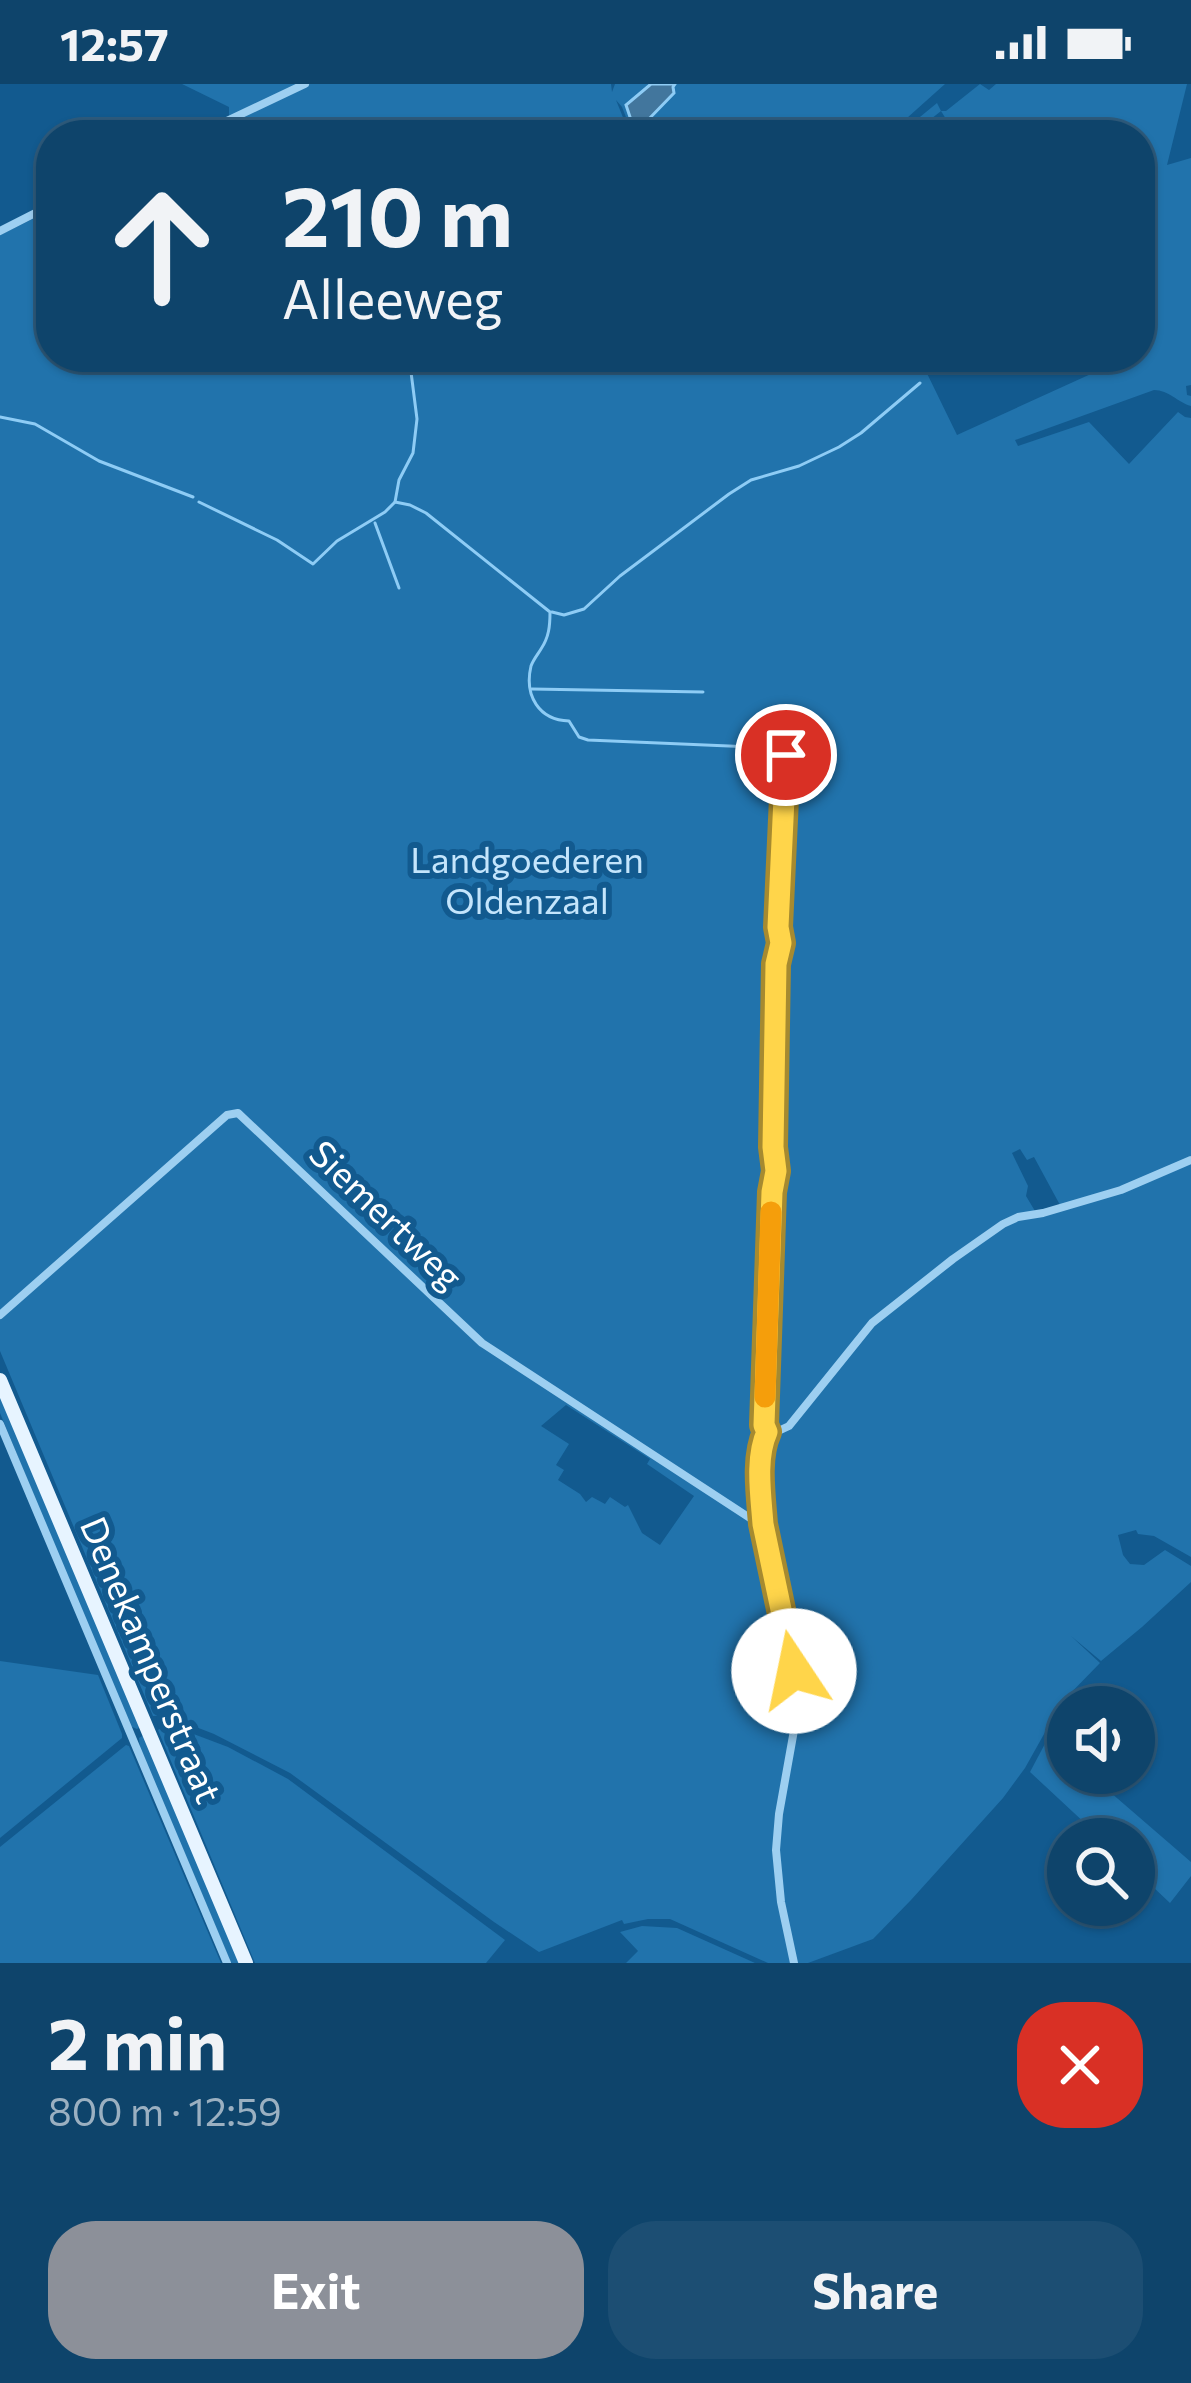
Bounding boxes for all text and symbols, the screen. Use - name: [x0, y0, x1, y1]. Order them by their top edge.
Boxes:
- text: 12:57: [60, 15, 169, 70]
- text: 210 m: [282, 162, 513, 264]
- icon: ahead: [84, 168, 240, 324]
- text: Alleeweg: [282, 264, 503, 330]
- pin: [735, 704, 837, 806]
- icon: arrive: [753, 722, 819, 788]
- park label: Landgoederen Oldenzaal: [410, 836, 644, 921]
- street label: Siemertweg: [302, 1130, 473, 1297]
- street label: Denekamperstraat: [73, 1510, 233, 1809]
- position arrow: [731, 1608, 857, 1734]
- map controls: [1047, 1686, 1155, 1926]
- button: sound: [1047, 1686, 1155, 1794]
- button: search: [1047, 1818, 1155, 1926]
- text: 2 min: [48, 1997, 227, 2085]
- button: close: [1017, 2002, 1143, 2128]
- text: 800 m · 12:59: [48, 2086, 282, 2134]
- button: Exit: [48, 2221, 584, 2359]
- button: Share: [608, 2221, 1143, 2359]

